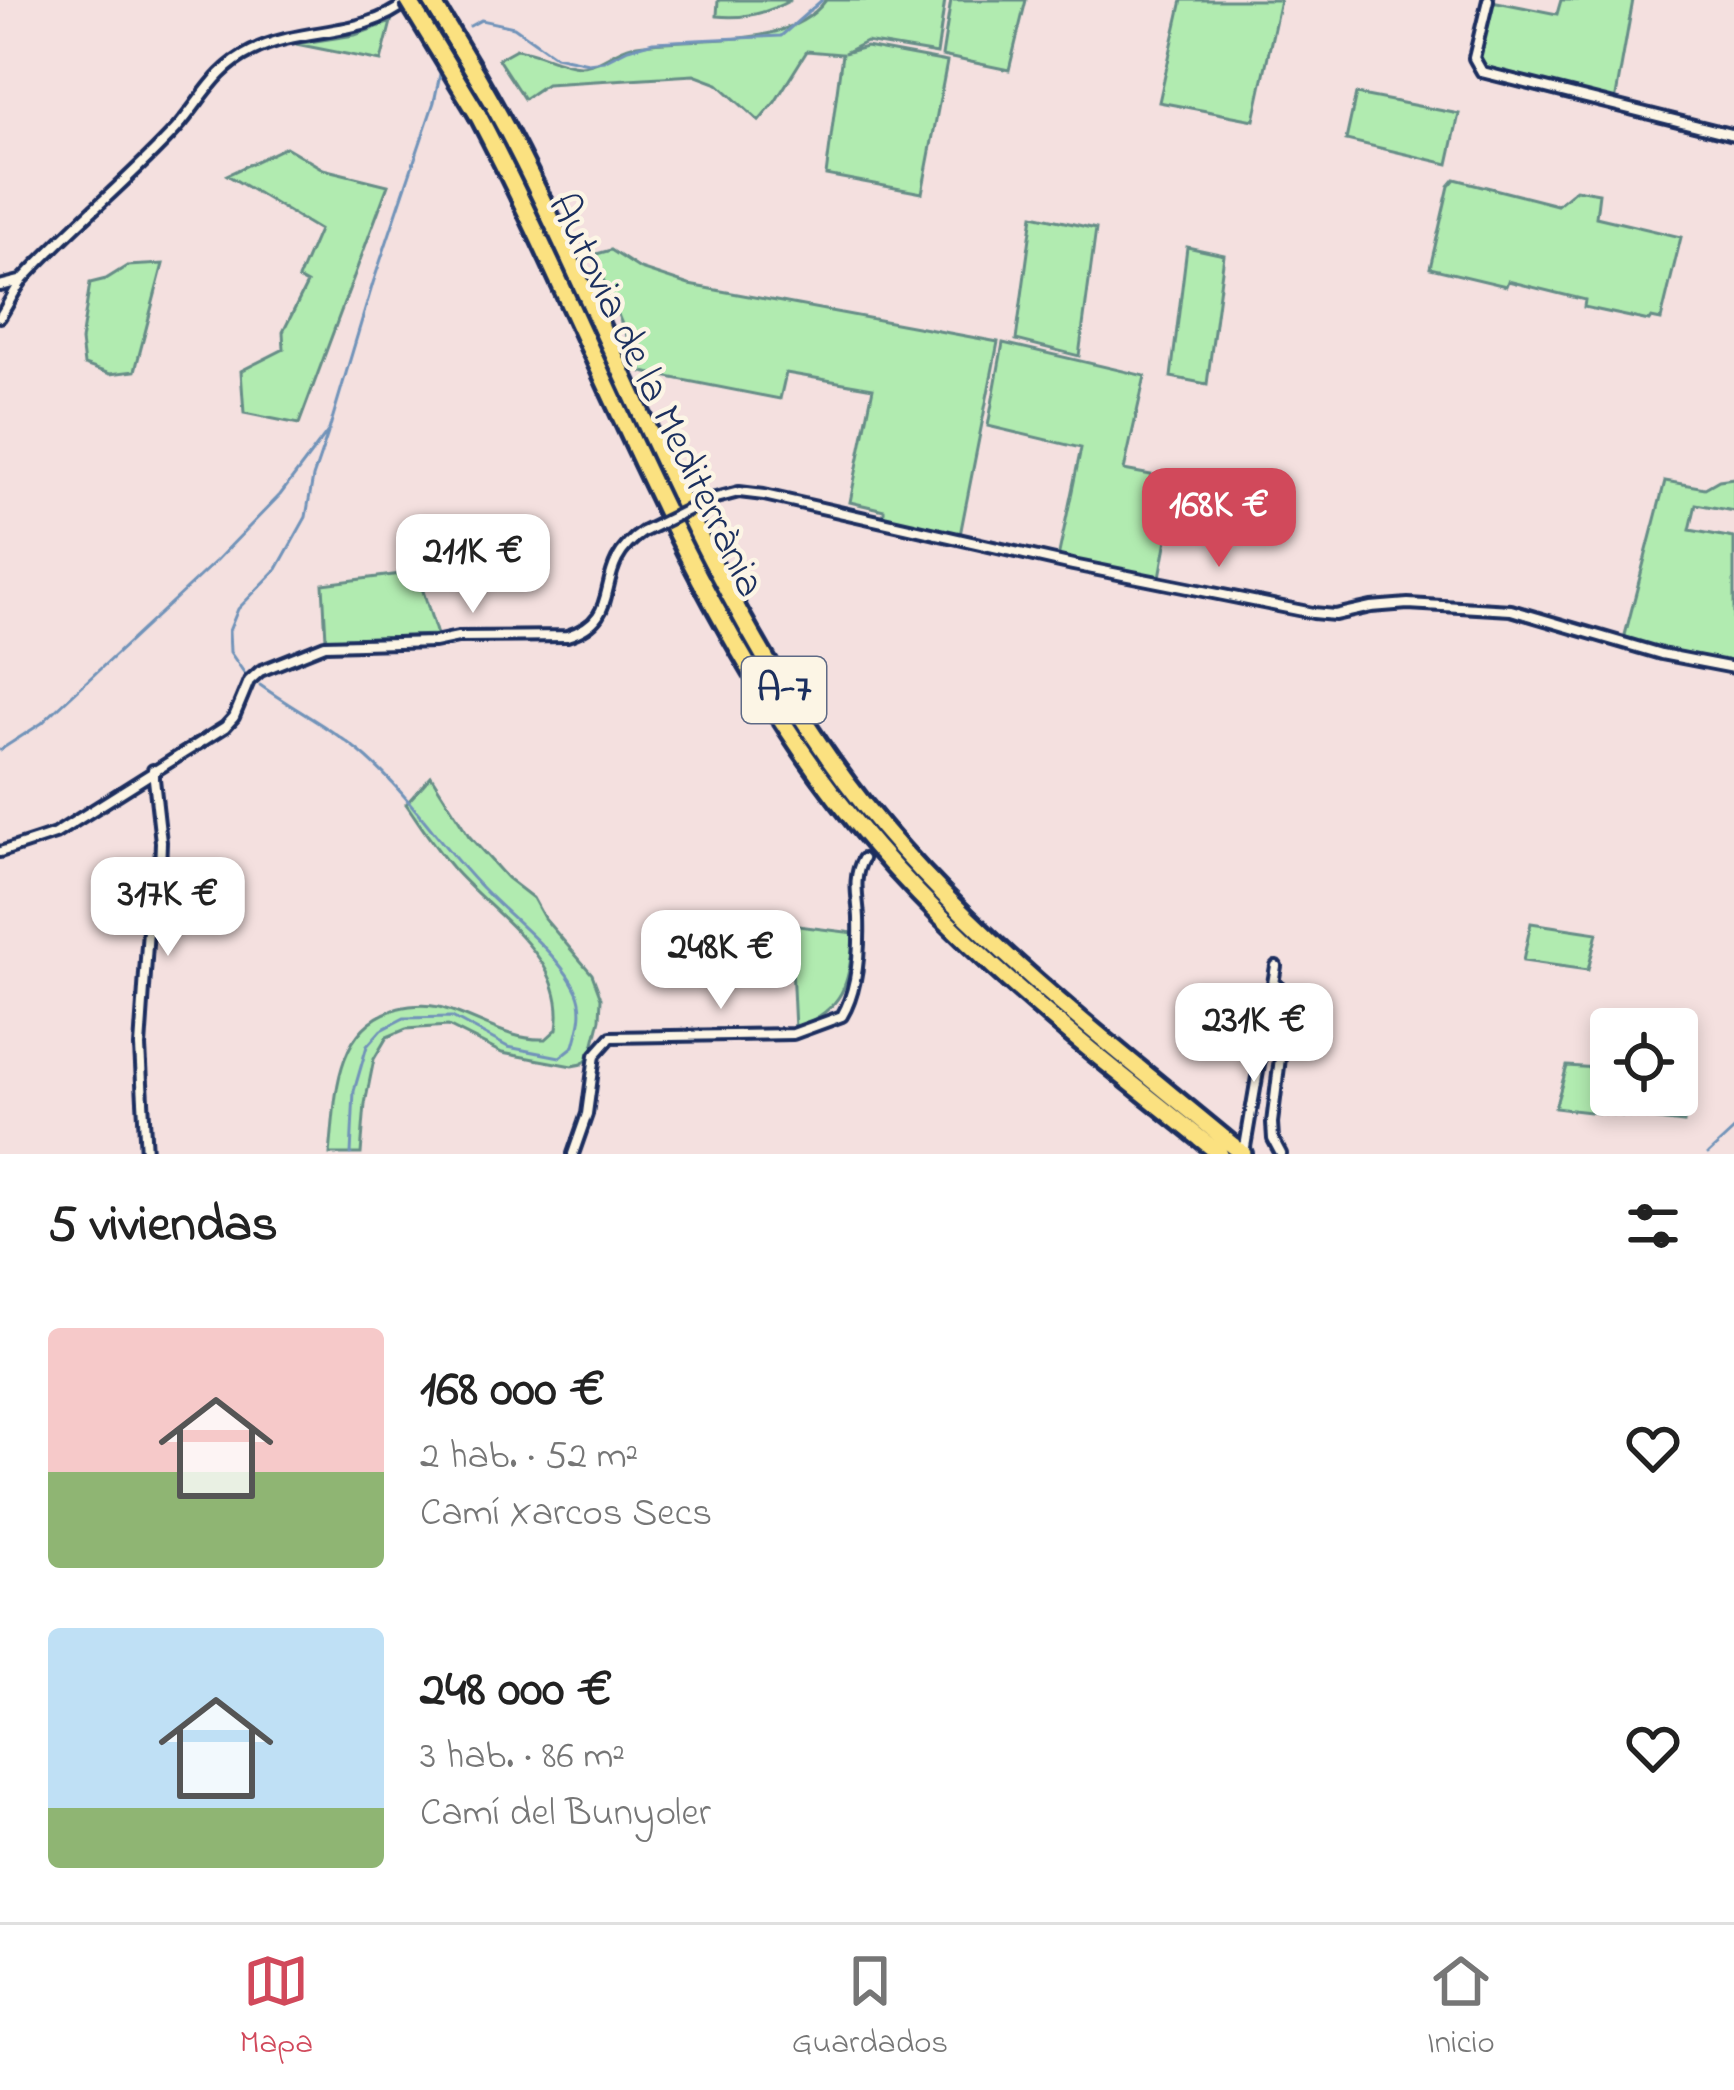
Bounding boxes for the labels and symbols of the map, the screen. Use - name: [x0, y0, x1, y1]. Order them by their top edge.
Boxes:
- street label: Autovia de la Mediterrània: [531, 184, 779, 608]
- pin: 168K €: [1121, 468, 1317, 570]
- pin: 211K €: [375, 514, 571, 616]
- road number: A-7: [742, 657, 826, 723]
- pin: 317K €: [70, 857, 266, 959]
- pin: 248K €: [623, 910, 819, 1012]
- pin: 231K €: [1156, 983, 1352, 1085]

